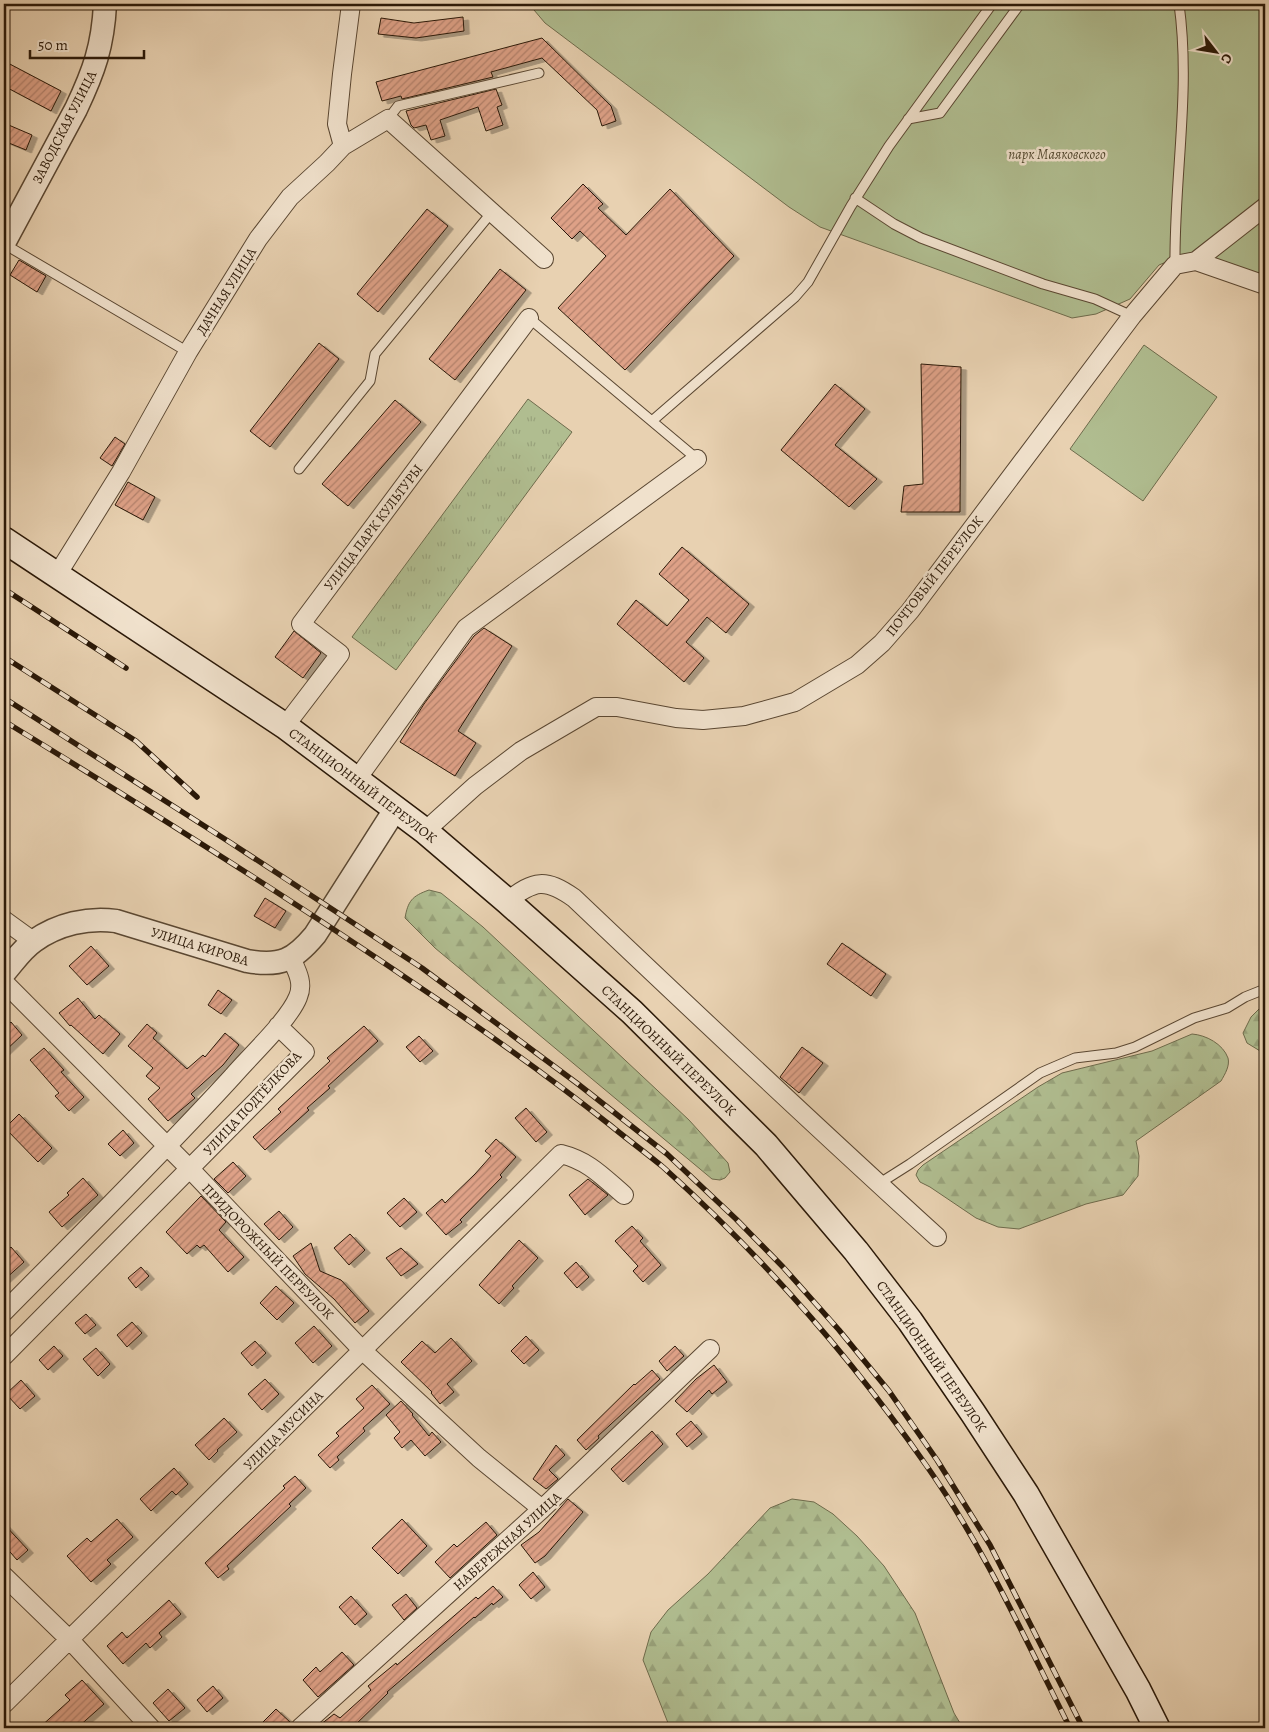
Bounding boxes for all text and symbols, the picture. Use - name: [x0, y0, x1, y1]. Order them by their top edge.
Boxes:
- scale bar: [30, 28, 144, 60]
- north arrow: [1192, 28, 1242, 78]
- text: 50 m: [38, 35, 68, 55]
- text: С: [1216, 50, 1237, 67]
- street label: ЗАВОДСКАЯ УЛИЦА: [28, 67, 102, 187]
- park label: парк Маяковского: [1008, 145, 1106, 164]
- street label: ДАЧНАЯ УЛИЦА: [192, 243, 261, 339]
- street label: УЛИЦА ПАРК КУЛЬТУРЫ: [320, 460, 427, 594]
- street label: ПОЧТОВЫЙ ПЕРЕУЛОК: [881, 512, 987, 640]
- street label: СТАНЦИОННЫЙ ПЕРЕУЛОК: [285, 723, 441, 847]
- street label: УЛИЦА КИРОВА: [149, 923, 252, 971]
- street label: СТАНЦИОННЫЙ ПЕРЕУЛОК: [597, 981, 740, 1120]
- street label: УЛИЦА ПОДТЁЛКОВА: [199, 1047, 306, 1160]
- street label: ПРИДОРОЖНЫЙ ПЕРЕУЛОК: [198, 1179, 338, 1323]
- street label: СТАНЦИОННЫЙ ПЕРЕУЛОК: [872, 1277, 991, 1436]
- street label: УЛИЦА МУСИНА: [239, 1386, 328, 1474]
- street label: НАБЕРЕЖНАЯ УЛИЦА: [449, 1487, 566, 1595]

